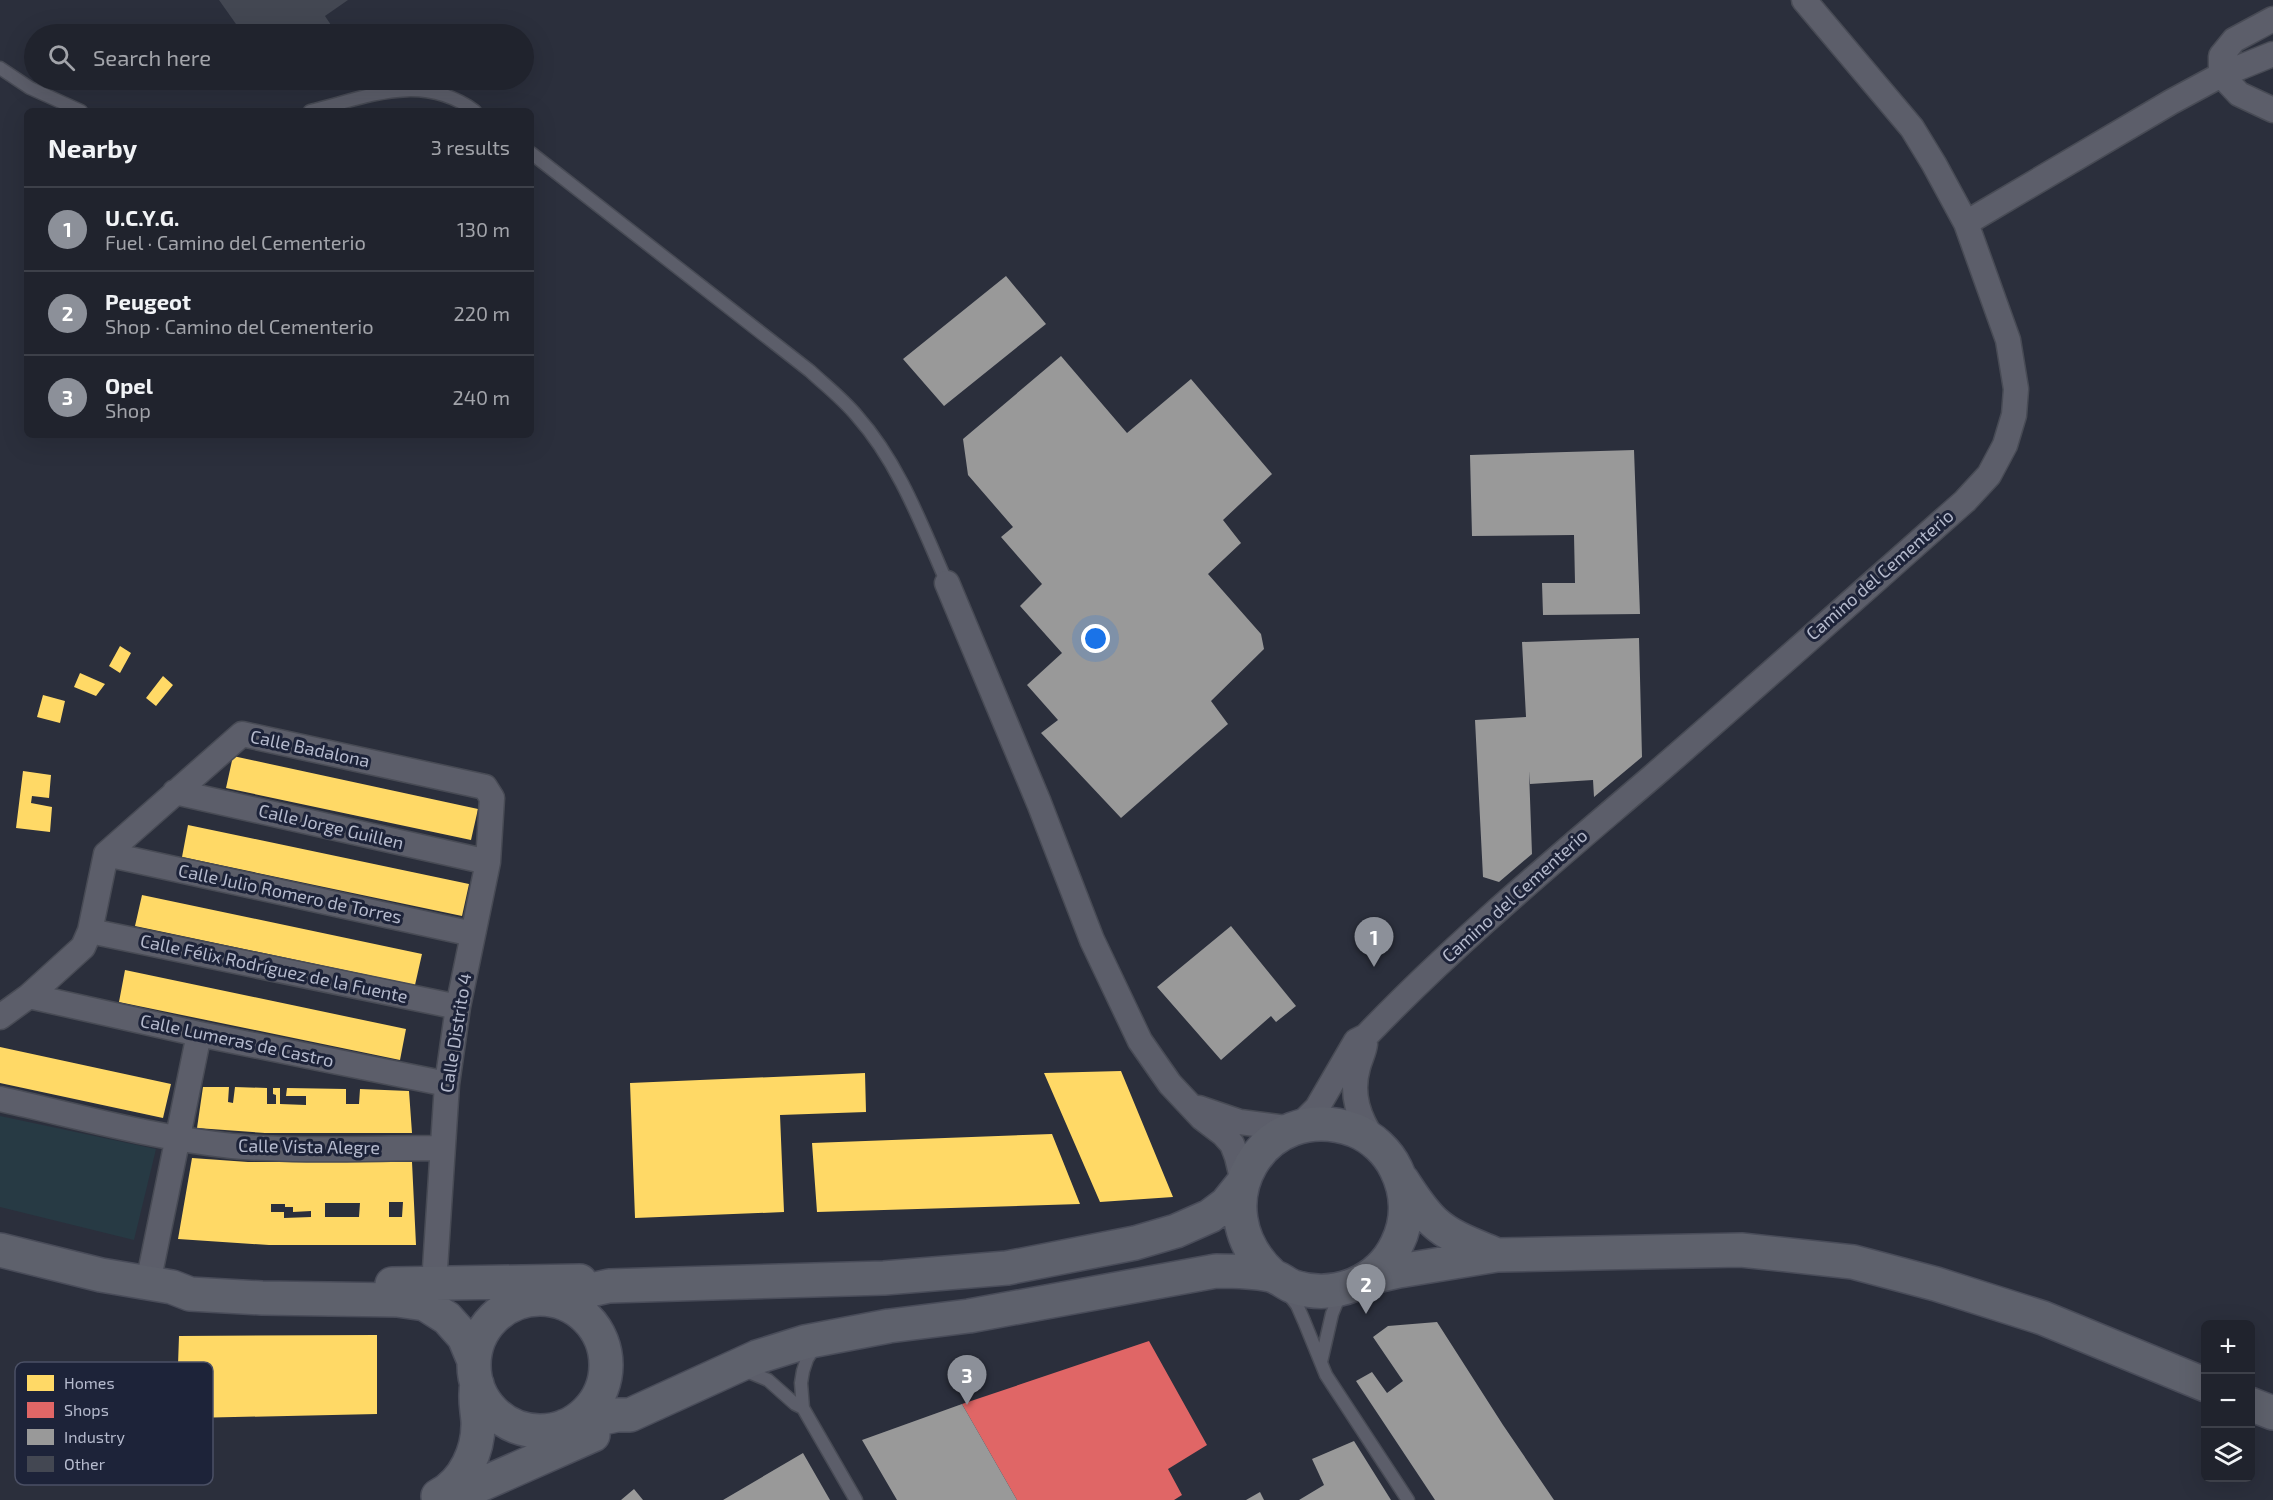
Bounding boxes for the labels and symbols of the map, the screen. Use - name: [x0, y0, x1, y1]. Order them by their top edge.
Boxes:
- street label: Camino del Cementerio: [1801, 504, 1958, 644]
- your location: [1081, 624, 1110, 653]
- street label: Calle Badalona: [248, 725, 372, 771]
- street label: Calle Jorge Guillen: [257, 799, 406, 853]
- street label: Camino del Cementerio: [1437, 824, 1592, 966]
- street label: Calle Julio Romero de Torres: [177, 859, 404, 927]
- pin: 1: [1354, 918, 1394, 967]
- street label: Calle Félix Rodríguez de la Fuente: [138, 929, 410, 1007]
- street label: Calle Distrito 4: [435, 971, 475, 1094]
- street label: Calle Lumeras de Castro: [139, 1009, 336, 1071]
- street label: Calle Vista Alegre: [238, 1134, 380, 1158]
- pin: 2: [1346, 1264, 1386, 1314]
- pin: 3: [948, 1356, 986, 1405]
- legend: [15, 1362, 213, 1485]
- text: Homes: [64, 1373, 115, 1392]
- text: Shops: [64, 1400, 109, 1419]
- text: Industry: [64, 1427, 125, 1446]
- text: Other: [64, 1454, 106, 1473]

